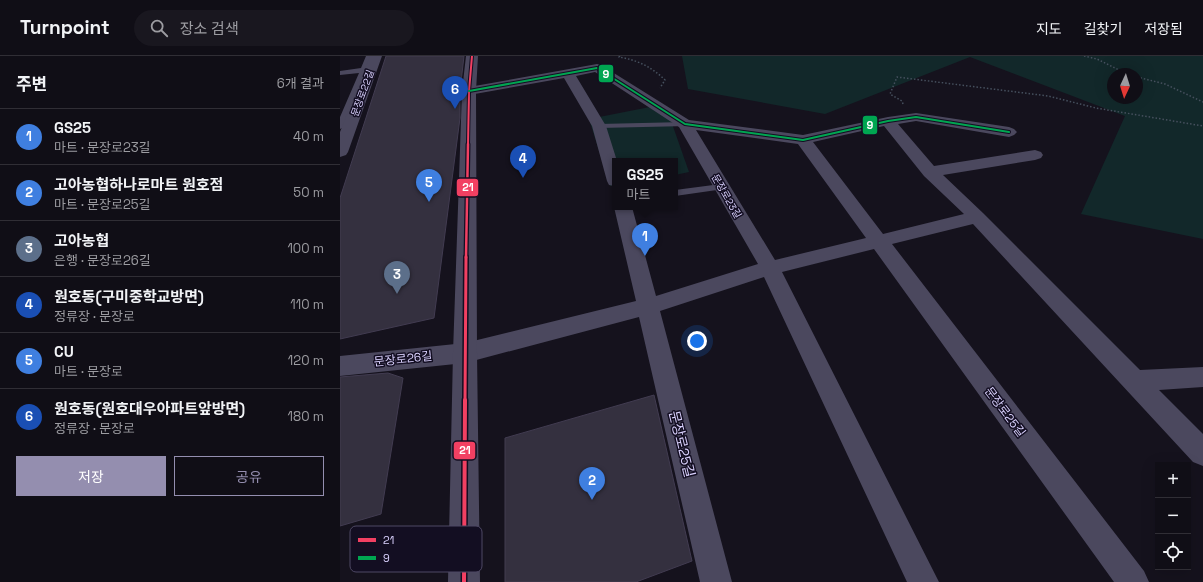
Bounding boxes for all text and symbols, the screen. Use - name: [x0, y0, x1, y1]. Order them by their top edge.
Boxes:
- search box: [134, 10, 414, 46]
- text: Turnpoint: [20, 15, 110, 40]
- icon: search: [148, 17, 170, 39]
- text: 장소 검색: [180, 19, 239, 38]
- text: 지도: [1036, 20, 1062, 38]
- text: 길찾기: [1084, 20, 1122, 38]
- text: 저장됨: [1144, 20, 1183, 38]
- line badge: 9: [598, 64, 614, 83]
- text: 9: [603, 67, 610, 81]
- street label: 문장로22길: [348, 68, 377, 118]
- north arrow: [1107, 68, 1143, 104]
- text: 주변: [16, 73, 47, 95]
- text: 6개 결과: [277, 75, 324, 92]
- pin: 6: [442, 76, 468, 109]
- line badge: 9: [862, 115, 878, 135]
- text: GS25: [54, 118, 91, 137]
- text: 9: [867, 118, 874, 132]
- text: 1: [26, 128, 32, 145]
- text: 40 m: [293, 128, 324, 145]
- text: 마트 · 문장로23길: [54, 139, 151, 156]
- pin: 4: [510, 145, 536, 178]
- popup: [612, 158, 678, 210]
- text: GS25: [627, 165, 663, 184]
- pin: 5: [416, 169, 442, 202]
- street label: 문장로23길: [709, 172, 744, 221]
- text: 고아농협하나로마트 원호점: [54, 175, 223, 194]
- line badge: 21: [456, 178, 479, 197]
- text: 21: [462, 180, 474, 194]
- text: 2: [25, 184, 33, 201]
- text: 50 m: [293, 184, 324, 201]
- text: 마트: [627, 186, 650, 203]
- text: 마트 · 문장로25길: [54, 196, 151, 213]
- pin: 1: [632, 223, 658, 256]
- text: 고아농협: [54, 231, 109, 250]
- text: 3: [25, 240, 33, 257]
- text: 100 m: [287, 240, 324, 257]
- text: 은행 · 문장로26길: [54, 252, 151, 269]
- pin: 3: [384, 261, 410, 294]
- text: 원호동(구미중학교방면): [54, 287, 204, 306]
- text: 4: [25, 296, 33, 313]
- text: 110 m: [290, 296, 324, 313]
- text: 정류장 · 문장로: [54, 308, 135, 325]
- your location: [687, 331, 707, 351]
- text: CU: [54, 342, 74, 361]
- street label: 문장로26길: [373, 348, 433, 370]
- text: 5: [25, 352, 33, 369]
- text: 120 m: [288, 352, 324, 369]
- text: 마트 · 문장로: [54, 363, 123, 380]
- street label: 문장로25길: [981, 384, 1029, 440]
- text: 원호동(원호대우아파트앞방면): [54, 399, 245, 418]
- text: 6: [25, 408, 33, 425]
- text: 180 m: [288, 408, 324, 425]
- street label: 문장로25길: [665, 409, 699, 479]
- text: 정류장 · 문장로: [54, 420, 135, 437]
- line badge: 21: [453, 441, 476, 460]
- text: 21: [459, 443, 471, 457]
- button: 저장: [16, 456, 166, 496]
- button: 공유: [174, 456, 324, 496]
- map controls: [1155, 462, 1191, 570]
- button: +: [1155, 462, 1191, 498]
- pin: 2: [579, 467, 605, 500]
- button: −: [1155, 498, 1191, 534]
- legend: [350, 526, 482, 572]
- text: 21: [383, 533, 394, 547]
- button: locate: [1155, 534, 1191, 570]
- text: 9: [383, 551, 390, 565]

